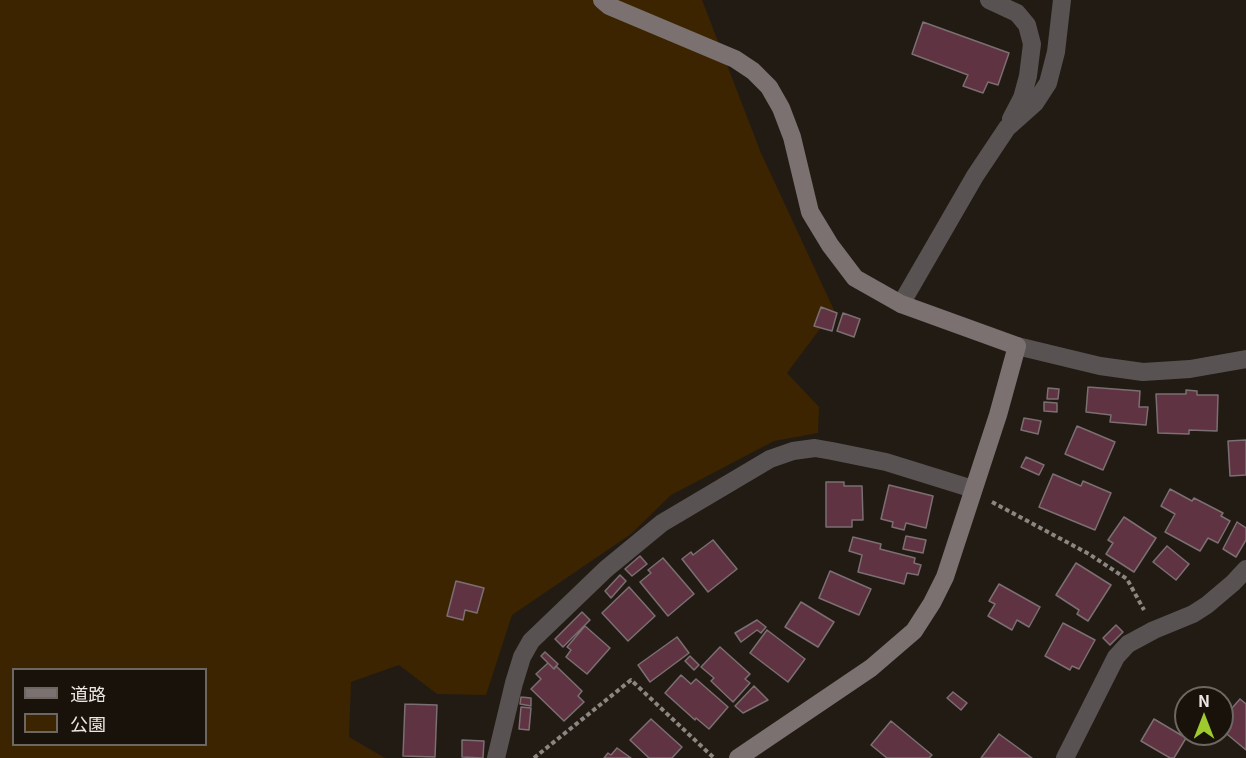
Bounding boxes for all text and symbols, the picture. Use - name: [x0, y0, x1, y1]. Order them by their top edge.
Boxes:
- legend: [12, 668, 207, 746]
- text: 道路: [70, 680, 106, 706]
- north arrow: [1174, 686, 1234, 746]
- text: N: [1198, 688, 1210, 712]
- text: 公園: [70, 710, 106, 736]

